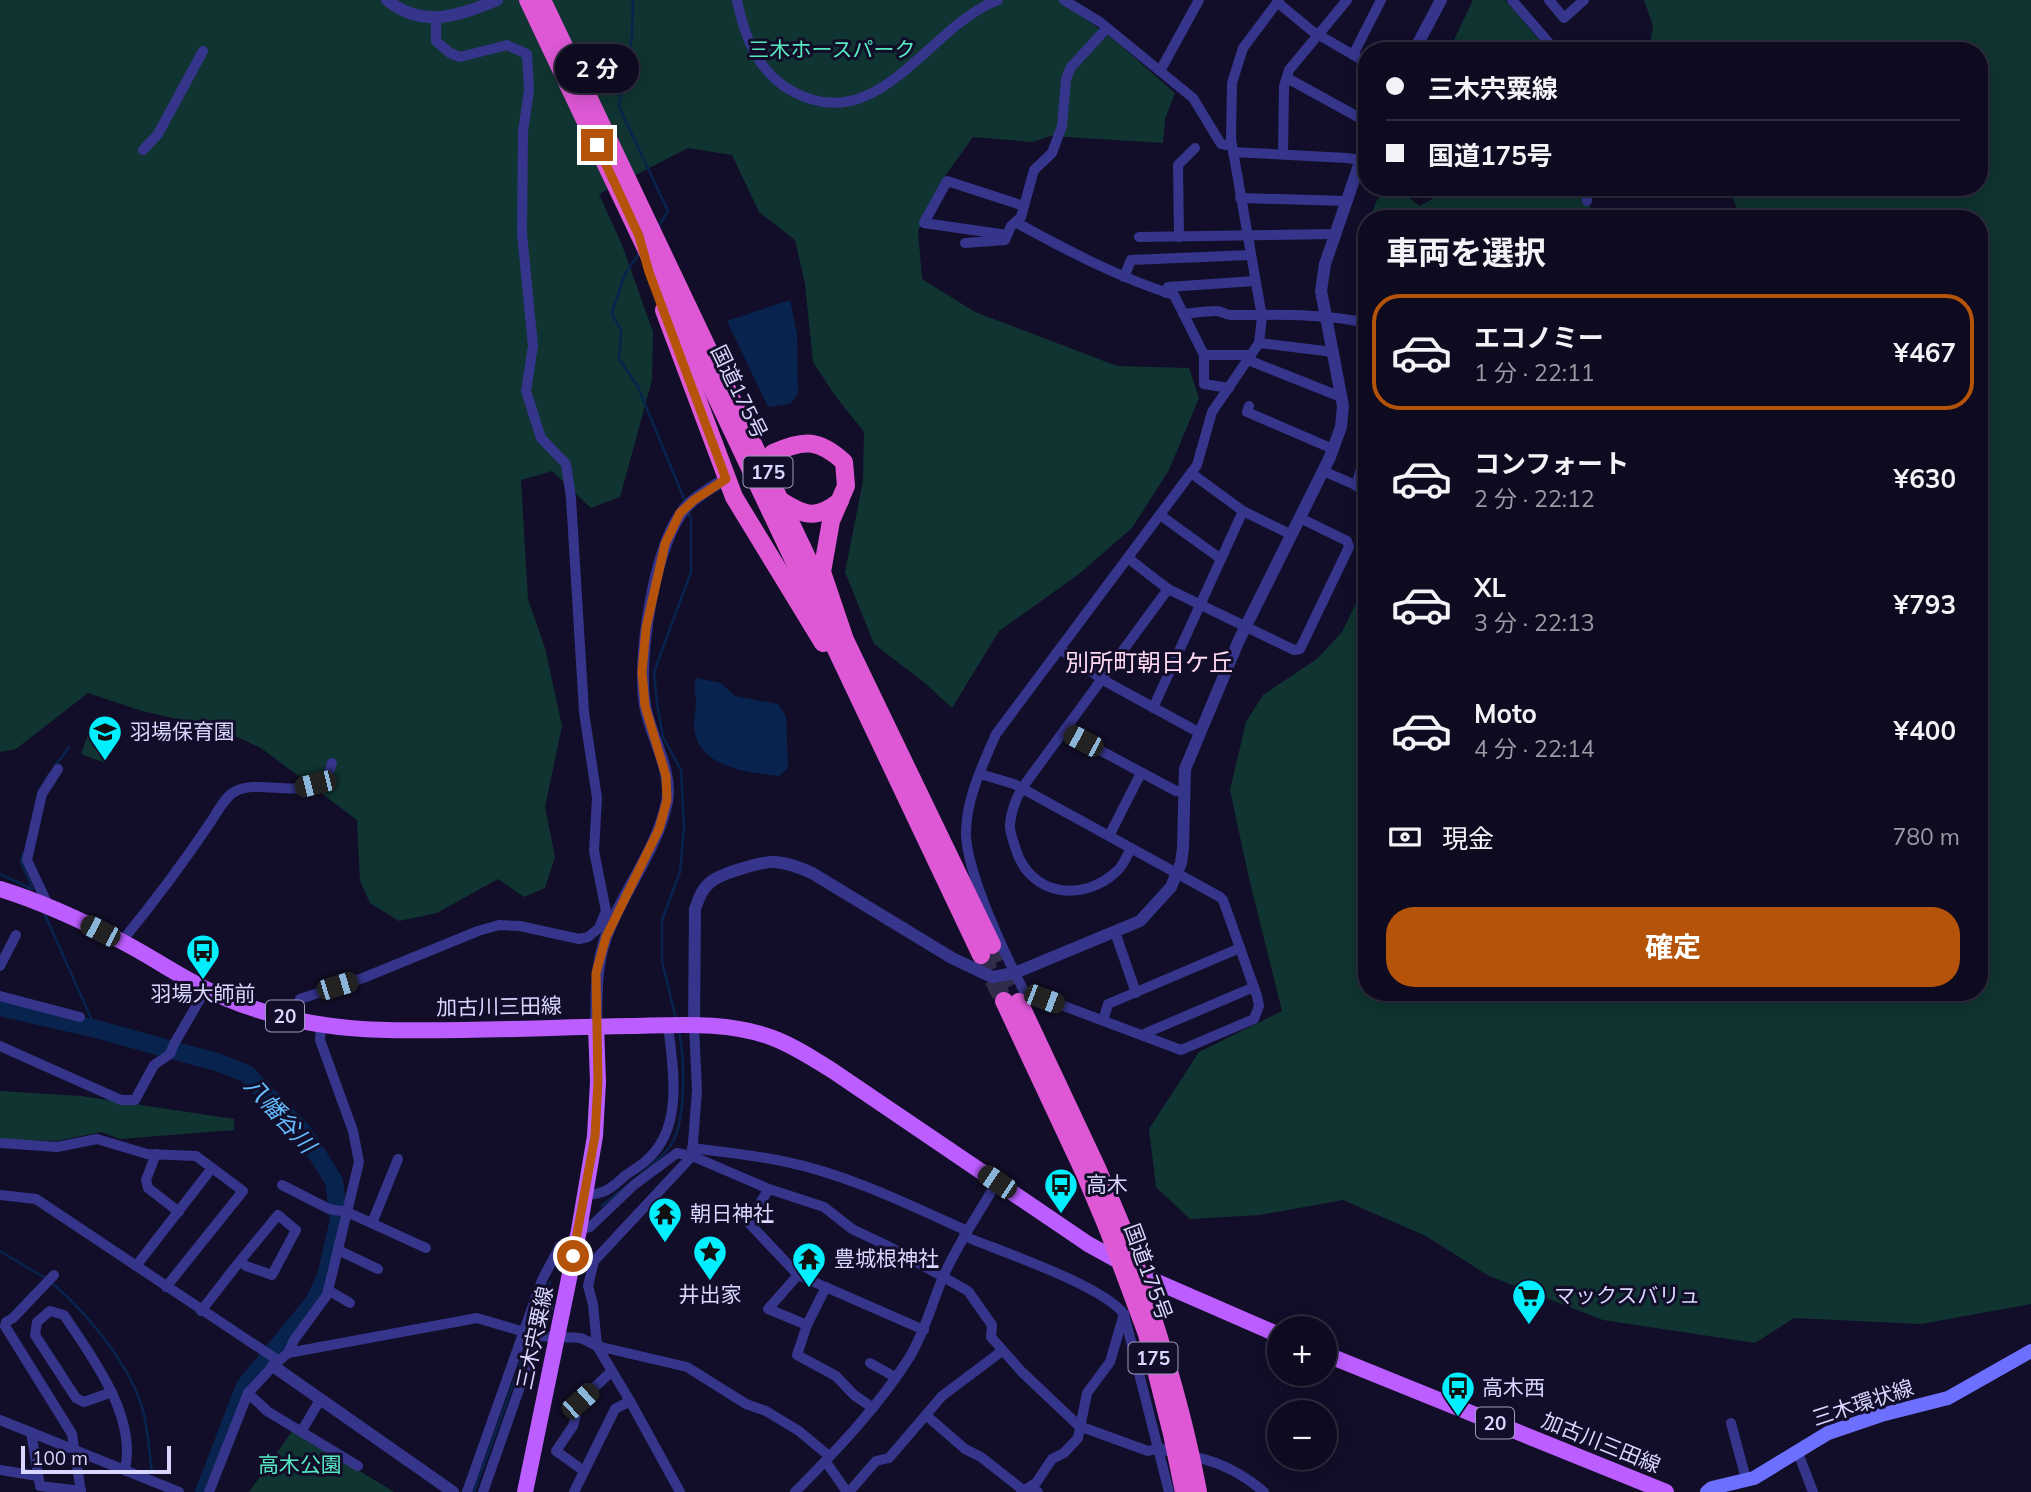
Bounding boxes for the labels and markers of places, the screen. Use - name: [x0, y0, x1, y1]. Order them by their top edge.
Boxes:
- school or university icon: 羽場保育園: [86, 713, 124, 762]
- place label: 羽場保育園: [130, 718, 235, 744]
- bus stop icon: 羽場大師前: [184, 932, 222, 981]
- place label: 羽場大師前: [151, 980, 256, 1006]
- bus stop icon: 高木: [1042, 1166, 1080, 1215]
- place label: 高木: [1086, 1171, 1128, 1197]
- temple icon: 朝日神社: [646, 1195, 684, 1244]
- place label: 朝日神社: [690, 1200, 774, 1226]
- place icon: 井出家: [691, 1233, 729, 1282]
- temple icon: 豊城根神社: [790, 1240, 828, 1289]
- place label: 豊城根神社: [834, 1245, 939, 1271]
- supermarket icon: マックスバリュ: [1510, 1277, 1548, 1326]
- place label: 井出家: [679, 1281, 742, 1307]
- place label: マックスバリュ: [1554, 1282, 1700, 1308]
- bus stop icon: 高木西: [1439, 1369, 1477, 1418]
- place label: 高木西: [1482, 1374, 1545, 1400]

